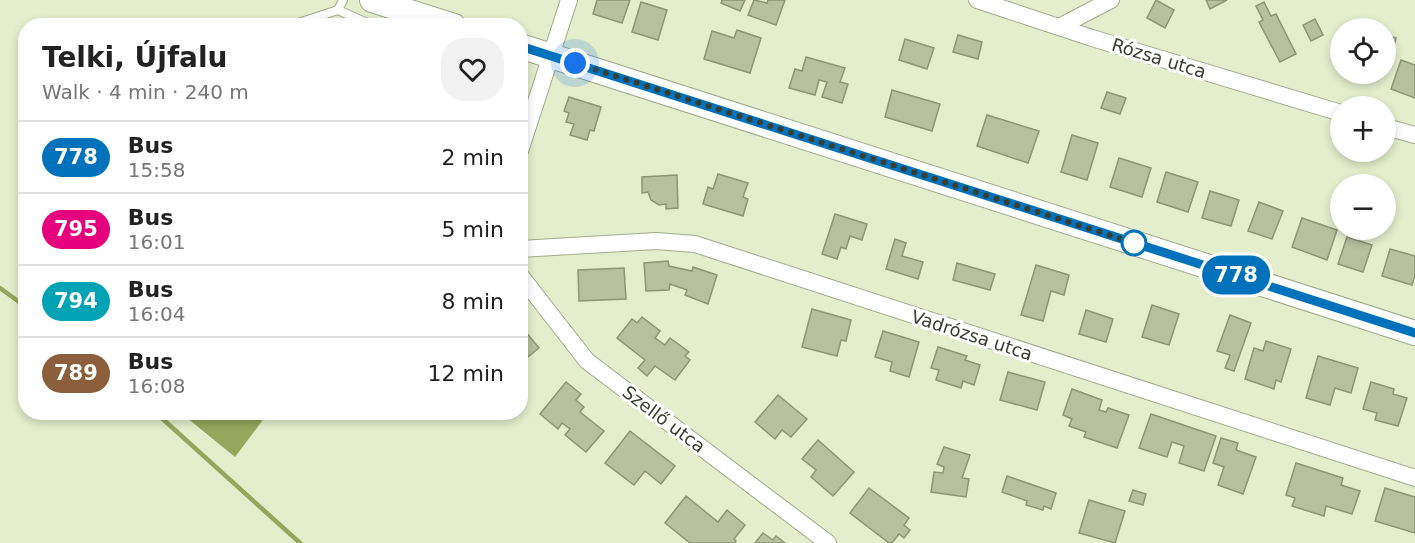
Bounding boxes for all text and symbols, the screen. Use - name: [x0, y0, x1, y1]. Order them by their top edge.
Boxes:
- map controls: [1330, 18, 1396, 240]
- button: locate: [1330, 18, 1396, 84]
- street label: Rózsa utca: [1109, 34, 1209, 82]
- button: heart: [441, 38, 504, 101]
- text: Telki, Újfalu: [42, 41, 228, 74]
- your location: [560, 48, 590, 78]
- text: Walk · 4 min · 240 m: [42, 80, 249, 104]
- button: +: [1330, 96, 1396, 162]
- text: Bus: [128, 133, 173, 158]
- text: 778: [54, 145, 98, 169]
- text: 2 min: [442, 145, 504, 170]
- text: 15:58: [128, 158, 185, 182]
- button: −: [1330, 174, 1396, 240]
- text: Bus: [128, 205, 173, 230]
- text: 795: [54, 217, 98, 241]
- text: 5 min: [442, 217, 504, 242]
- text: 16:01: [128, 230, 185, 254]
- unlabelled marker: [1121, 230, 1147, 256]
- line badge: 778: [1202, 256, 1270, 294]
- text: 778: [1214, 263, 1258, 287]
- text: Bus: [128, 277, 173, 302]
- text: 794: [54, 289, 98, 313]
- text: 8 min: [442, 289, 504, 314]
- text: 16:04: [128, 302, 185, 326]
- street label: Vadrózsa utca: [909, 305, 1035, 365]
- text: Bus: [128, 349, 173, 374]
- text: 789: [54, 361, 98, 385]
- text: 12 min: [428, 361, 504, 386]
- text: 16:08: [128, 374, 185, 398]
- street label: Szellő utca: [619, 381, 709, 457]

